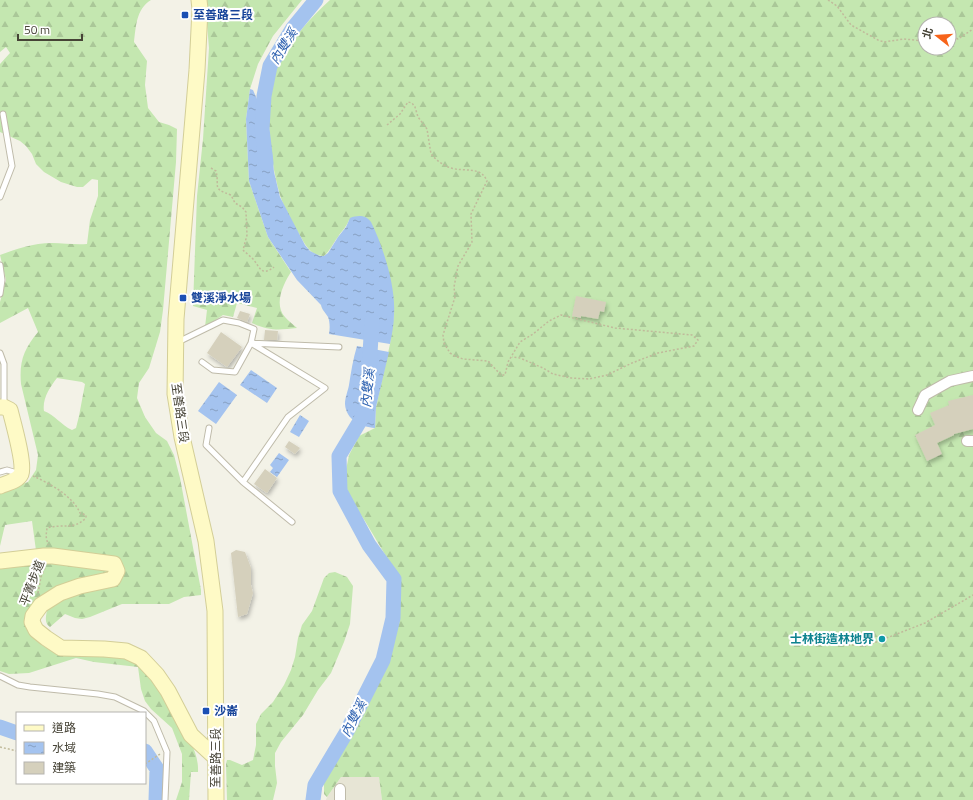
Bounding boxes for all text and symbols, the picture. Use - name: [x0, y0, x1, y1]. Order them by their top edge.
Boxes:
- place label: 至善路三段: [193, 5, 253, 24]
- marker: 至善路三段: [180, 10, 190, 20]
- scale bar: [18, 16, 82, 42]
- north arrow: [917, 16, 957, 56]
- text: 50 m: [24, 20, 50, 39]
- water label: 內雙溪: [264, 22, 303, 68]
- text: 北: [918, 25, 937, 41]
- place label: 雙溪淨水場: [191, 288, 251, 307]
- marker: 雙溪淨水場: [178, 293, 188, 303]
- water label: 內雙溪: [355, 366, 379, 408]
- street label: 至善路三段: [167, 382, 194, 444]
- street label: 平菁步道: [14, 557, 49, 609]
- place label: 士林街造林地界: [790, 629, 874, 648]
- marker: 士林街造林地界: [877, 634, 887, 644]
- water label: 內雙溪: [335, 694, 372, 740]
- place label: 沙崙: [214, 701, 238, 720]
- marker: 沙崙: [201, 706, 211, 716]
- legend: [16, 712, 146, 784]
- text: 道路: [52, 718, 76, 737]
- street label: 至善路三段: [206, 728, 225, 788]
- text: 水域: [52, 738, 76, 757]
- text: 建築: [52, 758, 76, 777]

